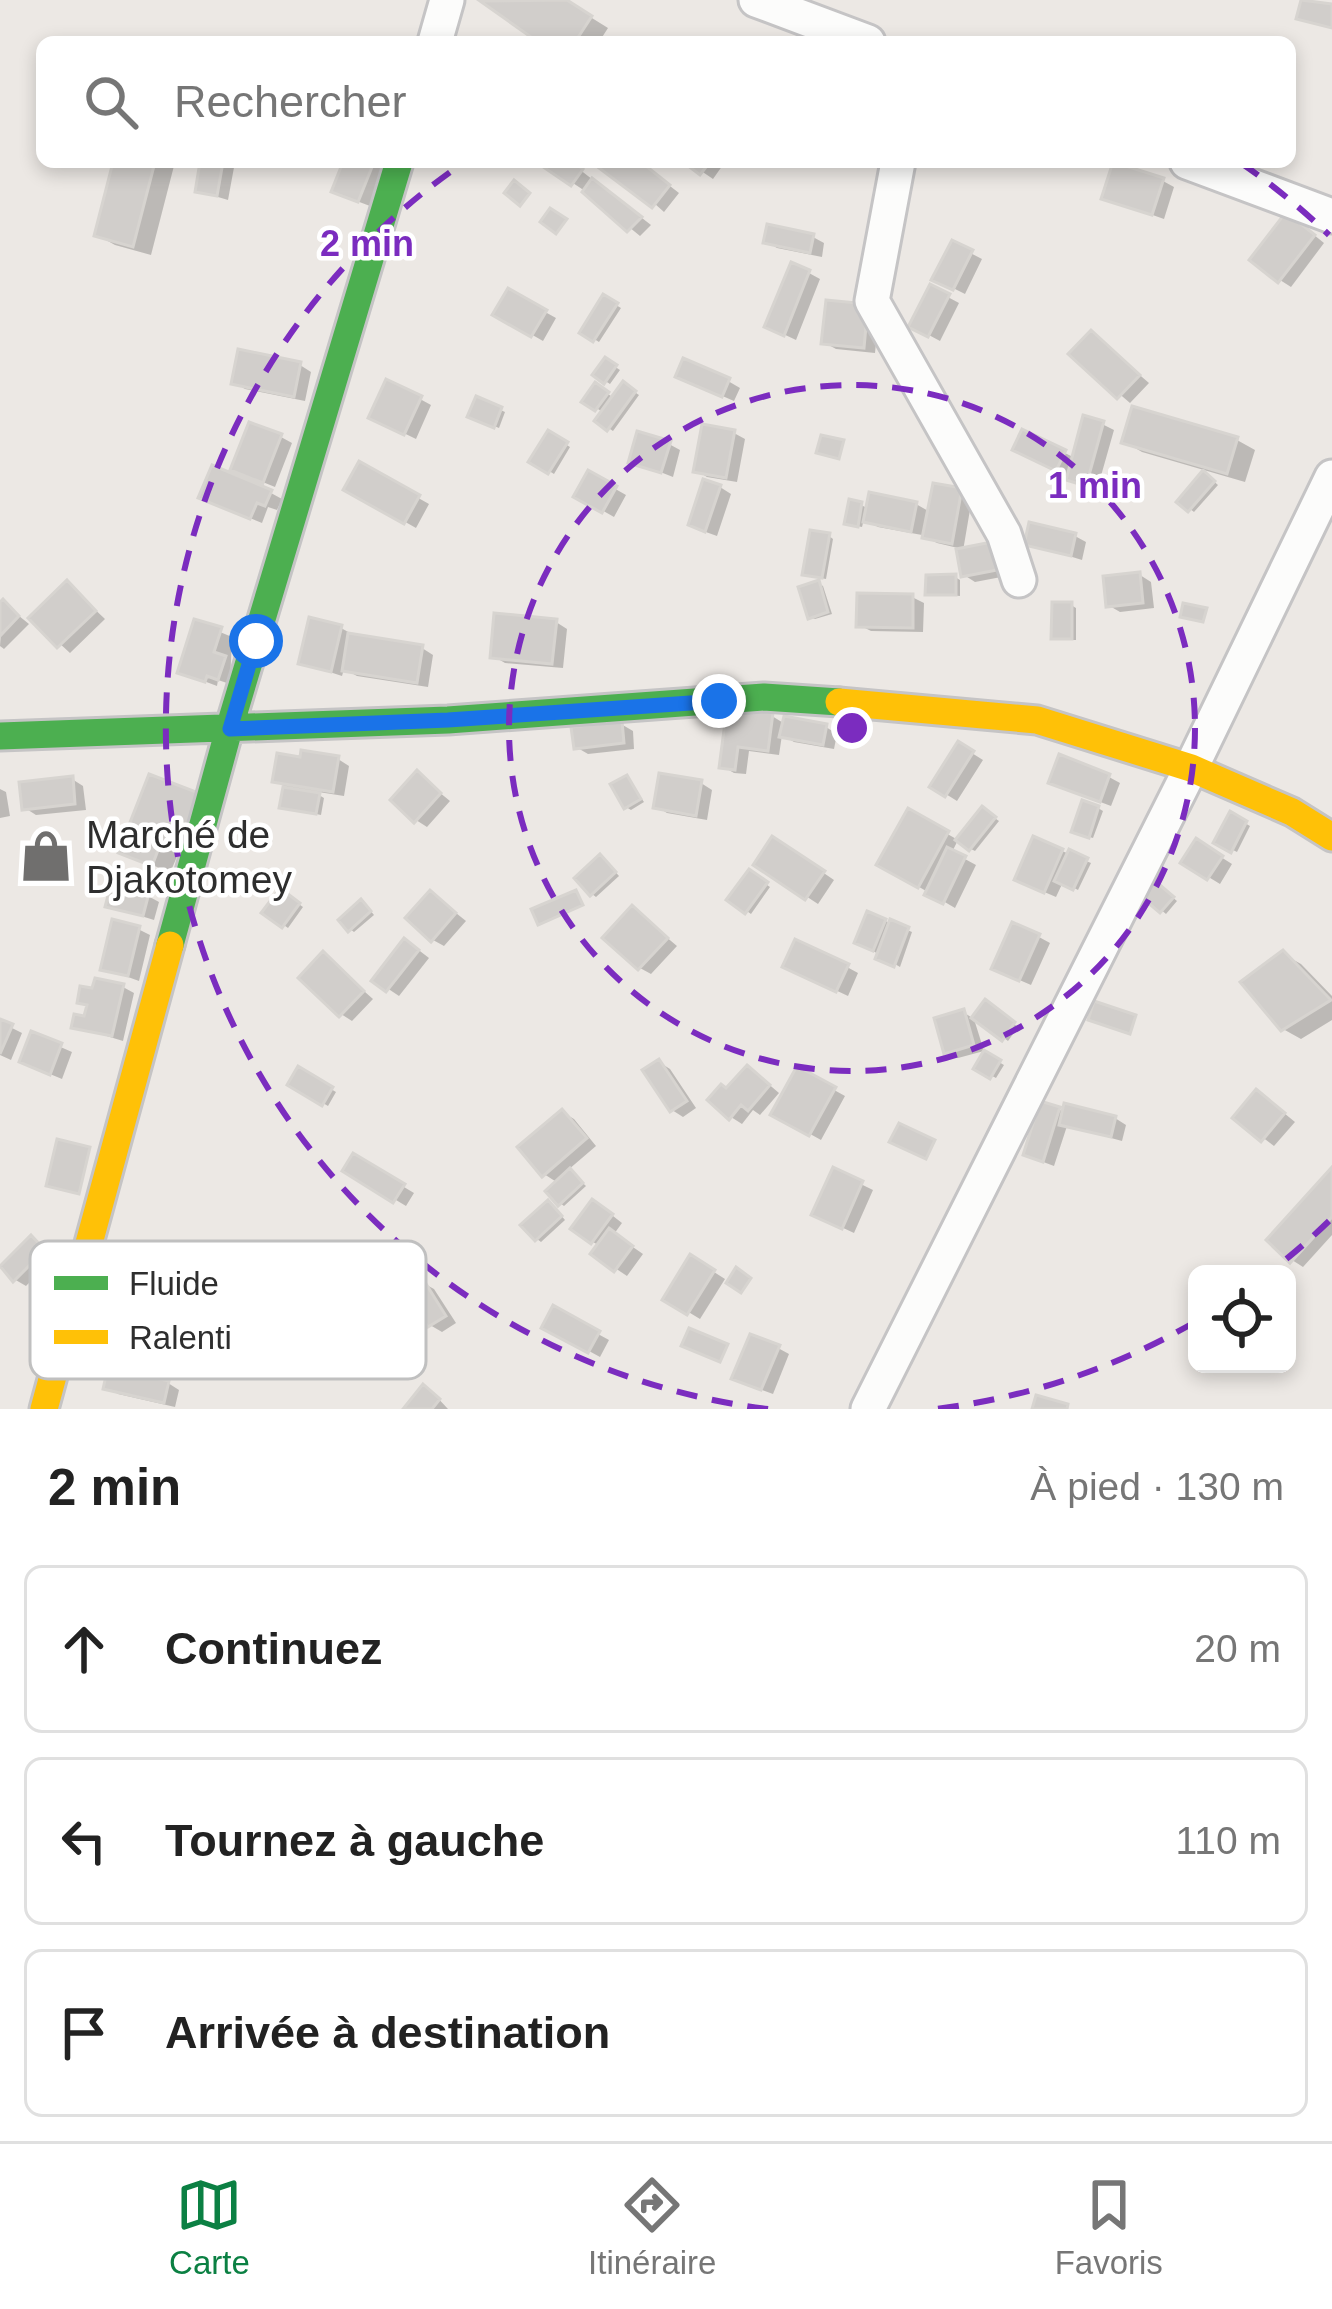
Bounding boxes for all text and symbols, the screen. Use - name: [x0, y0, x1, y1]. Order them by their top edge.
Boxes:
- search box: [36, 36, 1296, 168]
- icon: search: [78, 69, 144, 135]
- text: Rechercher: [174, 76, 407, 127]
- text: 2 min: [320, 223, 414, 264]
- text: 1 min: [1048, 465, 1142, 506]
- route start: [229, 614, 283, 668]
- route end: [692, 674, 746, 728]
- centre of rings: [831, 707, 873, 749]
- place label: Marché de Djakotomey: [86, 813, 292, 901]
- shop icon: Marché de Djakotomey: [17, 827, 75, 885]
- legend: [30, 1241, 426, 1379]
- text: Fluide: [129, 1265, 219, 1302]
- map controls: [1188, 1265, 1296, 1373]
- button: locate: [1188, 1265, 1296, 1373]
- text: Ralenti: [129, 1319, 232, 1356]
- text: 2 min: [48, 1459, 181, 1516]
- text: À pied · 130 m: [1030, 1465, 1284, 1508]
- icon: ahead: [51, 1616, 117, 1682]
- text: Continuez: [165, 1623, 382, 1674]
- text: 20 m: [1194, 1627, 1281, 1670]
- icon: left: [51, 1808, 117, 1874]
- text: Tournez à gauche: [165, 1815, 544, 1866]
- text: 110 m: [1176, 1819, 1281, 1862]
- icon: arrive: [51, 2000, 117, 2066]
- text: Arrivée à destination: [165, 2007, 610, 2058]
- tab: Carte: [169, 2172, 250, 2282]
- tab: Itinéraire: [588, 2172, 716, 2282]
- tab: Favoris: [1055, 2172, 1163, 2282]

